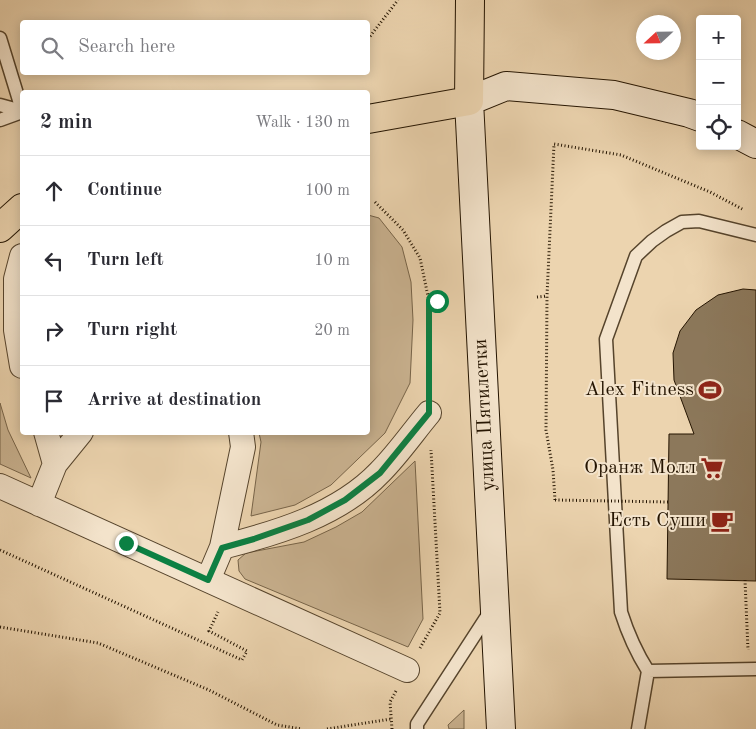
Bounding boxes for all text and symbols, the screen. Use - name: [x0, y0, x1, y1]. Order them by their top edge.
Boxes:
- north arrow: [636, 15, 681, 60]
- map controls: [696, 15, 741, 150]
- button: +: [696, 15, 741, 60]
- search box: [20, 20, 370, 75]
- icon: search: [38, 34, 66, 62]
- text: Search here: [78, 38, 175, 57]
- button: −: [696, 60, 741, 105]
- button: locate: [696, 105, 741, 150]
- text: 2 min: [40, 112, 93, 133]
- text: Walk · 130 m: [255, 115, 350, 131]
- icon: ahead: [40, 177, 68, 205]
- text: Continue: [87, 181, 162, 200]
- text: 100 m: [305, 183, 350, 199]
- icon: left: [40, 247, 68, 275]
- text: Turn left: [87, 251, 164, 270]
- text: 10 m: [314, 253, 350, 269]
- route start: [426, 290, 449, 313]
- icon: right: [40, 317, 68, 345]
- text: Turn right: [87, 321, 177, 340]
- text: 20 m: [314, 323, 350, 339]
- street label: улица Пятилетки: [471, 338, 499, 492]
- sports icon: Alex Fitness: [697, 377, 723, 403]
- place label: Alex Fitness: [585, 380, 694, 400]
- icon: arrive: [40, 387, 68, 415]
- text: Arrive at destination: [87, 391, 261, 410]
- supermarket icon: Оранж Молл: [699, 455, 725, 481]
- place label: Оранж Молл: [584, 458, 696, 478]
- cafe icon: Есть Суши: [709, 508, 735, 534]
- place label: Есть Суши: [609, 511, 706, 531]
- route end: [115, 532, 138, 555]

